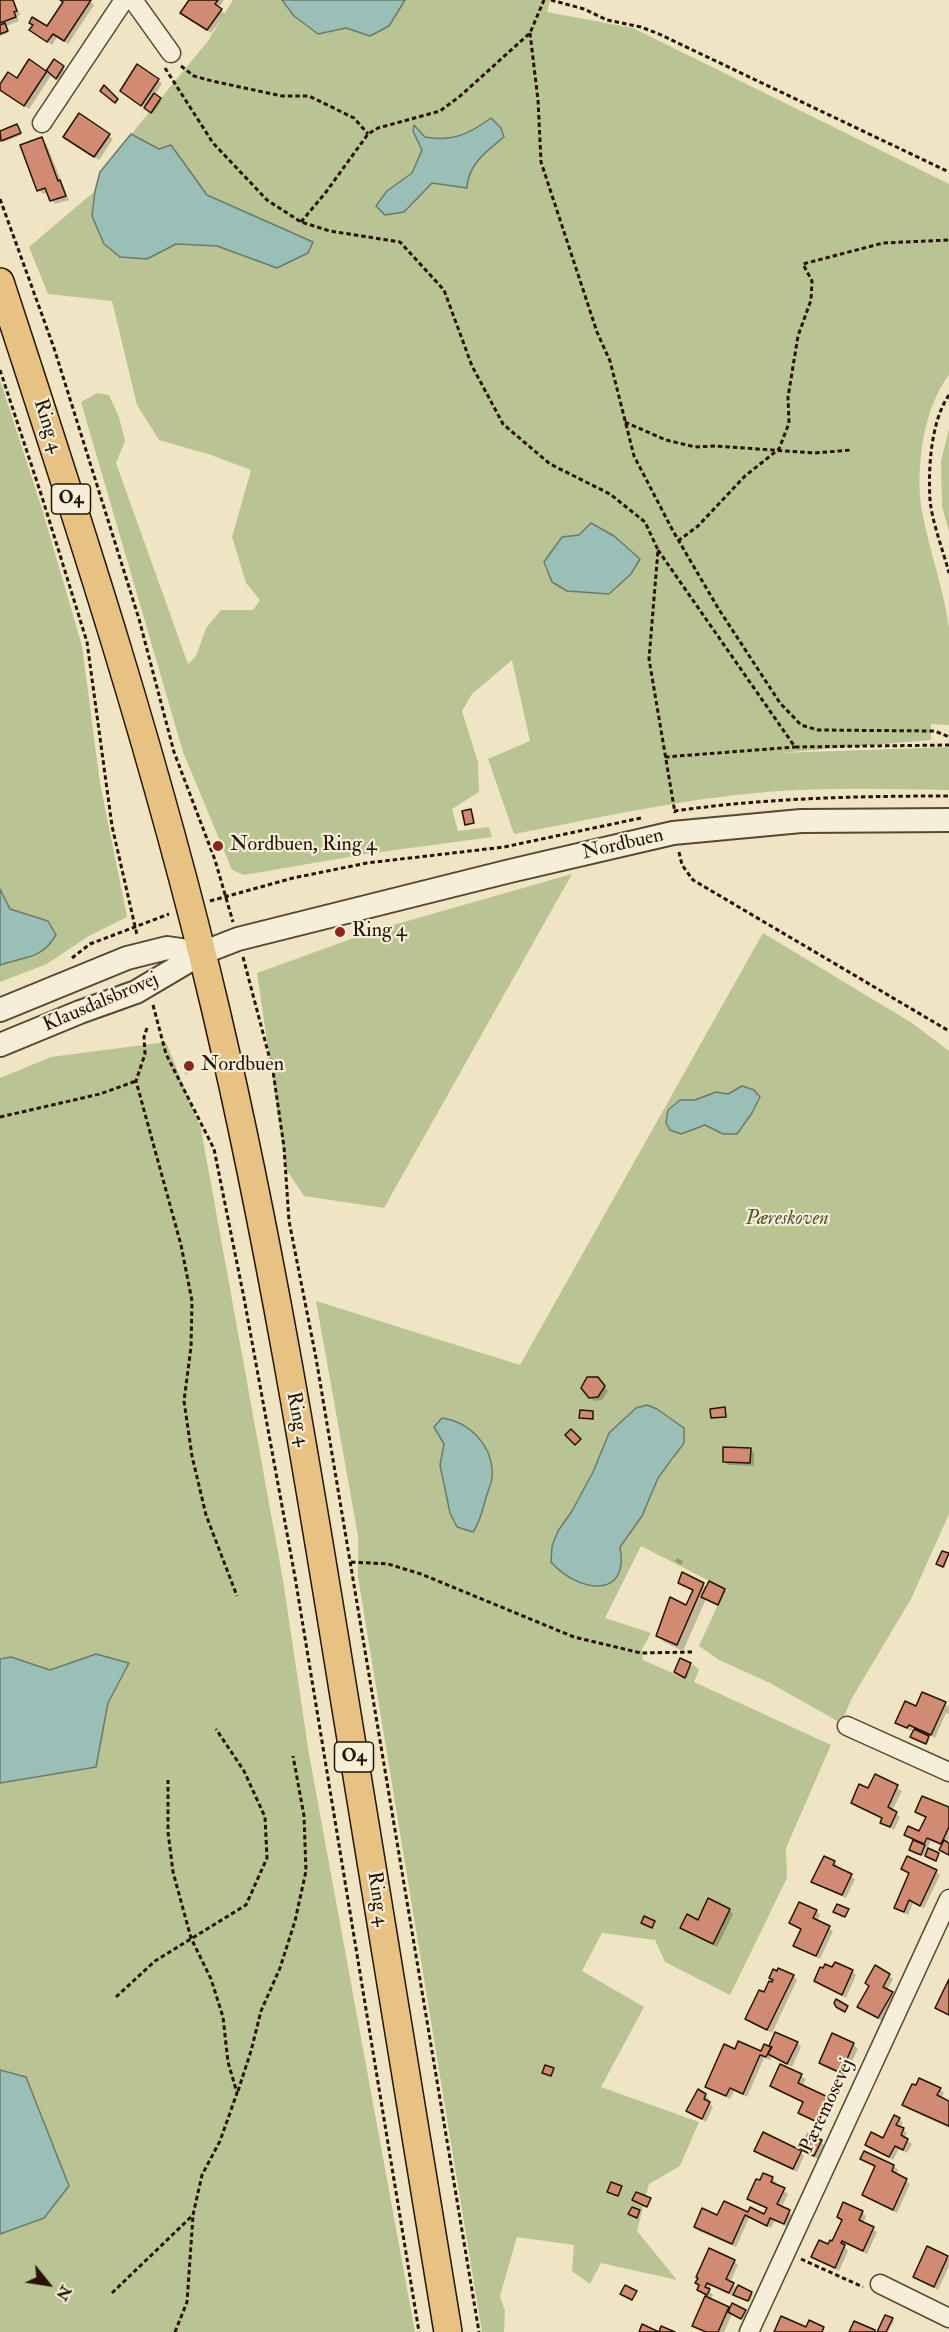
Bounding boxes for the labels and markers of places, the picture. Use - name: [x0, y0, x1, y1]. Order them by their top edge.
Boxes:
- place label: Nordbuen, Ring 4: [230, 834, 377, 858]
- marker: Nordbuen, Ring 4: [211, 839, 225, 853]
- place label: Ring 4: [352, 920, 407, 944]
- marker: Ring 4: [333, 925, 347, 939]
- place label: Nordbuen: [201, 1054, 284, 1078]
- marker: Nordbuen: [182, 1059, 196, 1073]

